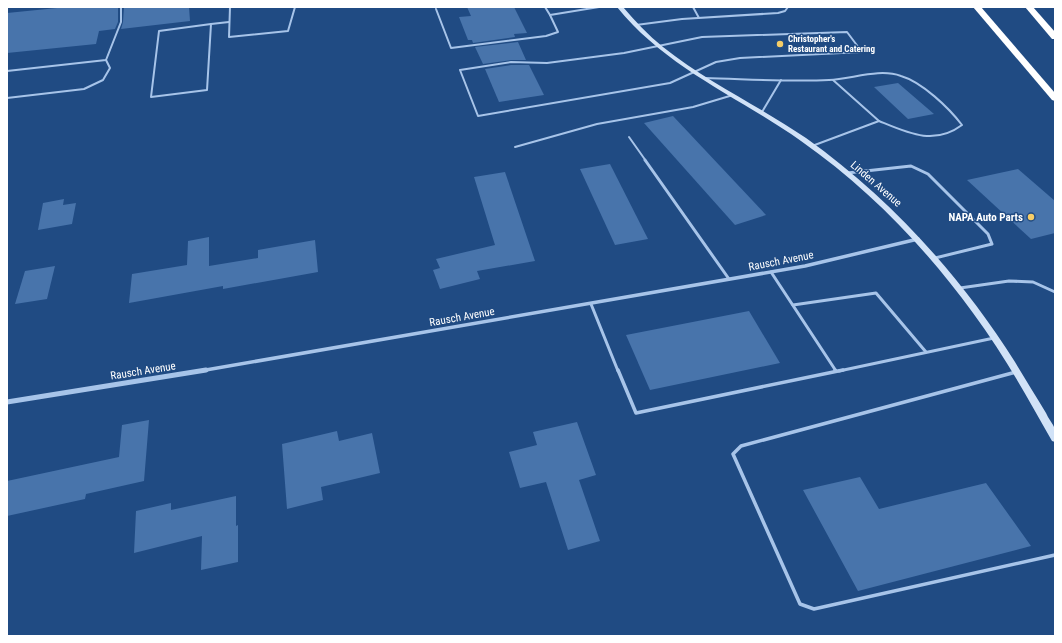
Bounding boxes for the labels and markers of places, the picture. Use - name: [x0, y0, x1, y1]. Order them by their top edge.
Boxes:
- place label: Christopher's Restaurant and Catering: [788, 34, 875, 54]
- marker: Christopher's Restaurant and Catering: [775, 39, 785, 49]
- place label: NAPA Auto Parts: [948, 211, 1023, 224]
- marker: NAPA Auto Parts: [1026, 212, 1036, 222]

